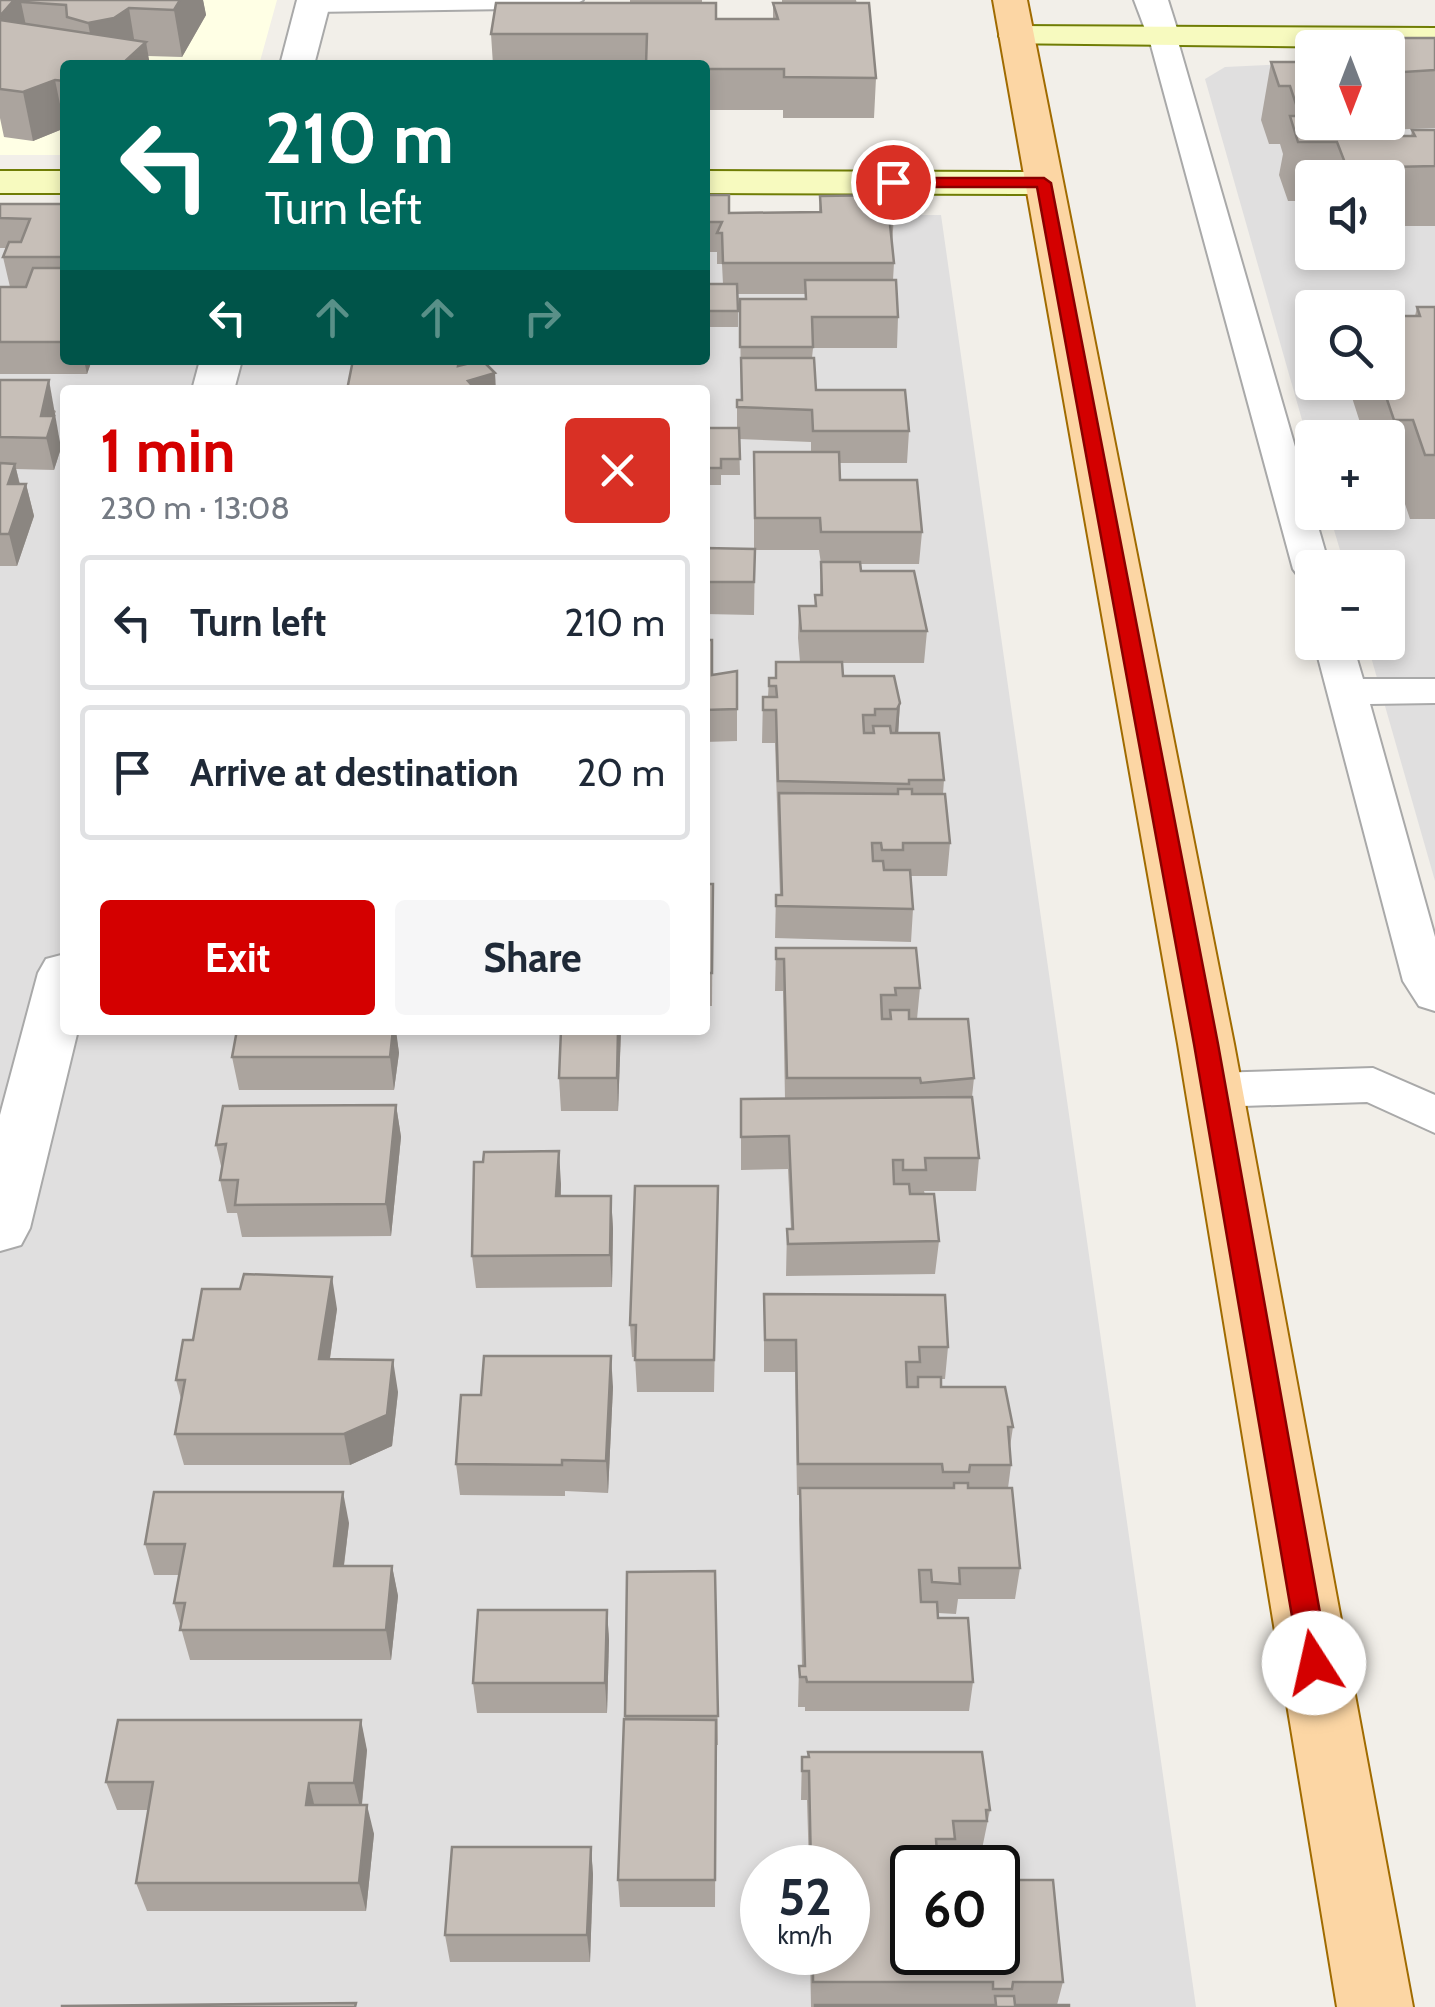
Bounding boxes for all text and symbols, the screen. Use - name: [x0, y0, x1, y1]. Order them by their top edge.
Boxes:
- north arrow: [1295, 30, 1405, 140]
- map controls: [1295, 30, 1405, 660]
- text: 210 m: [265, 95, 454, 181]
- icon: left: [100, 100, 230, 230]
- pin: [851, 140, 936, 225]
- icon: arrive: [866, 155, 921, 210]
- button: sound: [1295, 160, 1405, 270]
- text: Turn left: [265, 181, 422, 235]
- icon: left: [200, 290, 255, 345]
- icon: ahead: [305, 290, 360, 345]
- icon: ahead: [410, 290, 465, 345]
- icon: right: [515, 290, 570, 345]
- button: search: [1295, 290, 1405, 400]
- text: 1 min: [100, 414, 235, 487]
- button: close: [565, 418, 670, 523]
- button: +: [1295, 420, 1405, 530]
- text: 230 m · 13:08: [100, 488, 290, 527]
- button: −: [1295, 550, 1405, 660]
- icon: left: [105, 595, 160, 650]
- text: Turn left: [190, 599, 326, 646]
- text: 210 m: [564, 599, 665, 646]
- icon: arrive: [105, 745, 160, 800]
- text: Arrive at destination: [190, 749, 519, 796]
- text: 20 m: [577, 749, 665, 796]
- button: Exit: [100, 900, 375, 1015]
- button: Share: [395, 900, 670, 1015]
- position arrow: [1262, 1611, 1366, 1715]
- speed limit sign: 60: [890, 1845, 1020, 1975]
- text: 52: [778, 1867, 832, 1928]
- text: km/h: [778, 1920, 832, 1950]

